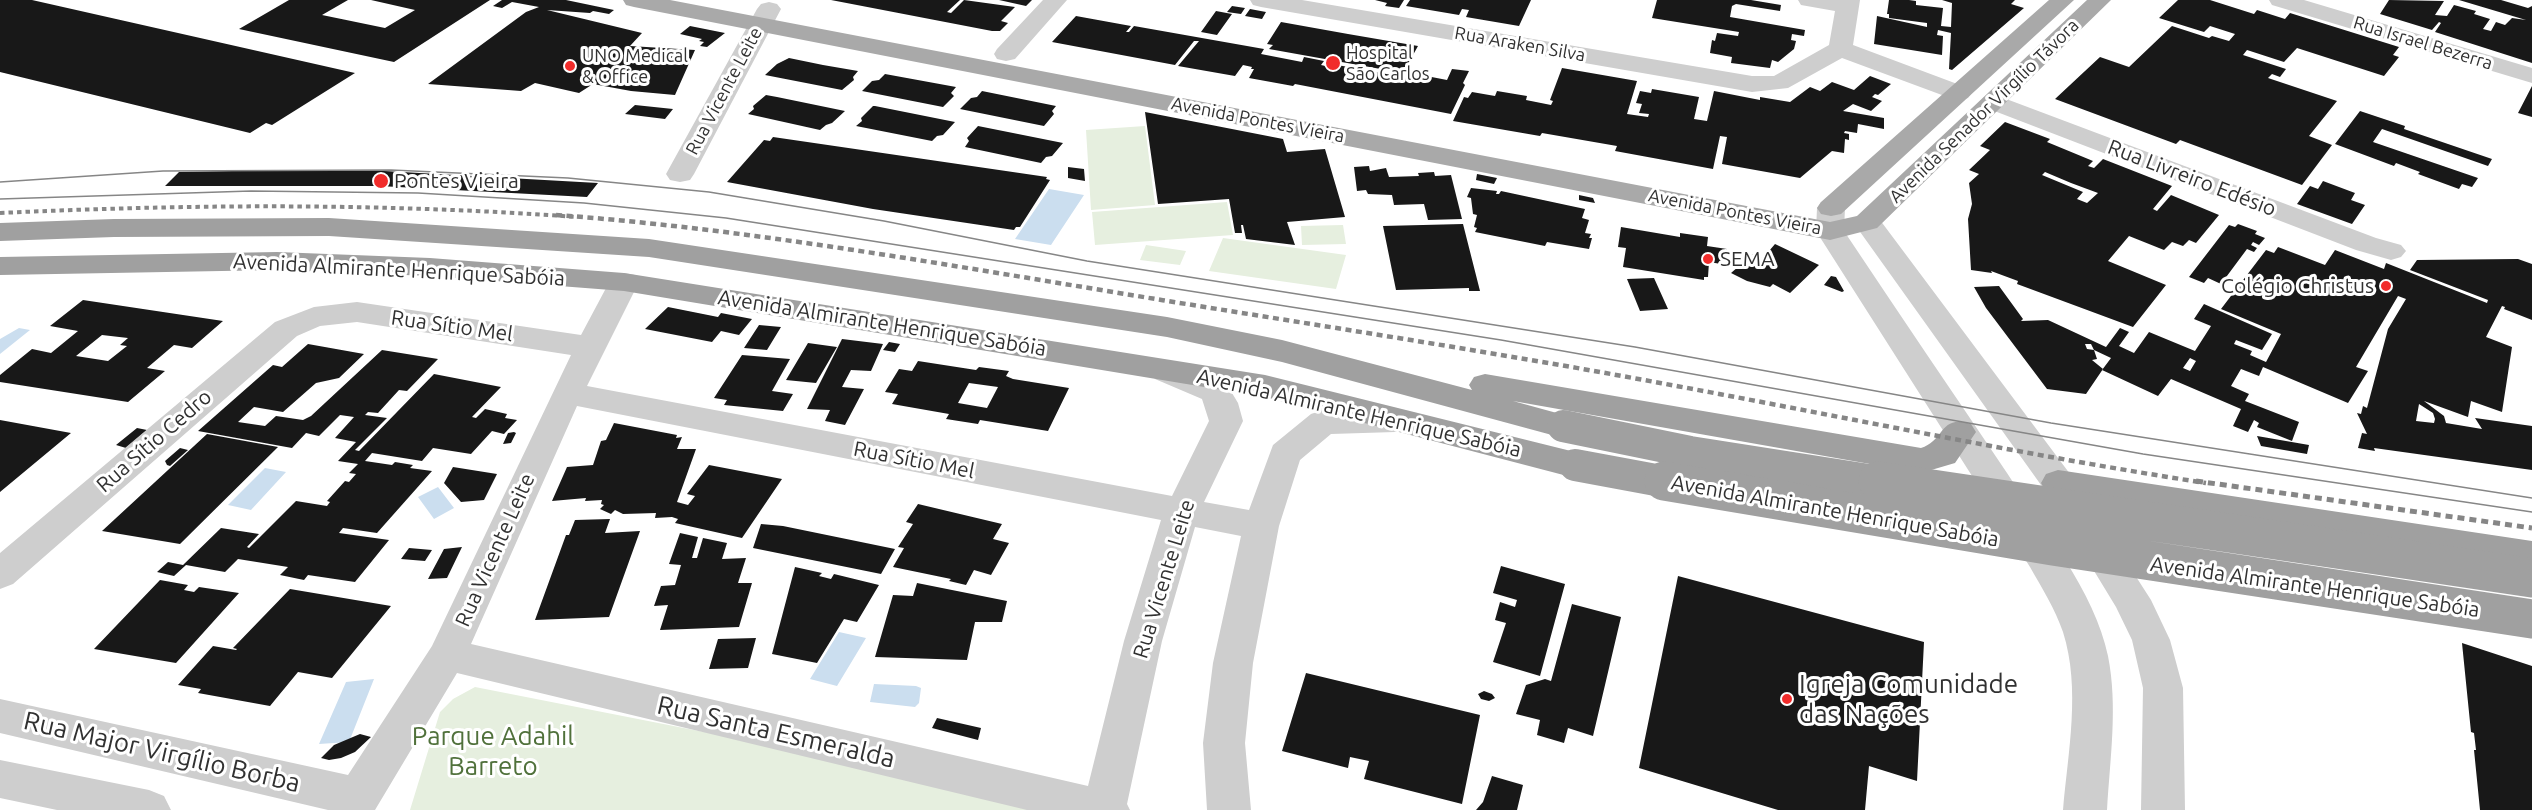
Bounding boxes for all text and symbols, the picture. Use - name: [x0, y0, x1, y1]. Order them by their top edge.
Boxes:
- street label: Rua Israel Bezerra: [2351, 12, 2495, 74]
- street label: Avenida Senador Virgílio Távora: [1885, 15, 2083, 207]
- street label: Rua Araken Silva: [1453, 22, 1587, 66]
- street label: Rua Vicente Leite: [681, 24, 767, 158]
- place label: Hospital São Carlos: [1346, 42, 1430, 84]
- place label: UNO Medical & Office: [582, 45, 688, 88]
- marker: Hospital São Carlos: [1324, 54, 1342, 72]
- marker: UNO Medical & Office: [563, 59, 577, 73]
- street label: Avenida Pontes Vieira: [1170, 93, 1346, 147]
- street label: Rua Livreiro Edésio: [2104, 134, 2280, 222]
- place label: Pontes Vieira: [394, 168, 519, 194]
- marker: Pontes Vieira: [372, 172, 390, 190]
- street label: Avenida Pontes Vieira: [1647, 185, 1823, 239]
- place label: SEMA: [1720, 246, 1775, 272]
- street label: Avenida Almirante Henrique Sabóia: [233, 249, 565, 291]
- marker: SEMA: [1701, 252, 1715, 266]
- place label: Colégio Christus: [2221, 273, 2374, 299]
- marker: Colégio Christus: [2379, 279, 2393, 293]
- street label: Avenida Almirante Henrique Sabóia: [716, 285, 1048, 361]
- street label: Rua Sítio Mel: [390, 305, 514, 347]
- street label: Avenida Almirante Henrique Sabóia: [1194, 363, 1524, 463]
- street label: Rua Sítio Cedro: [91, 384, 217, 498]
- street label: Rua Sítio Mel: [851, 436, 977, 484]
- street label: Rua Vicente Leite: [450, 470, 540, 630]
- street label: Avenida Almirante Henrique Sabóia: [1669, 470, 2001, 552]
- street label: Rua Vicente Leite: [1128, 496, 1200, 662]
- street label: Avenida Almirante Henrique Sabóia: [2149, 551, 2481, 623]
- place label: Igreja Comunidade das Nações: [1799, 668, 2018, 730]
- street label: Rua Santa Esmeralda: [654, 689, 898, 775]
- marker: Igreja Comunidade das Nações: [1780, 692, 1794, 706]
- street label: Rua Major Virgílio Borba: [21, 705, 303, 799]
- park label: Parque Adahil Barreto: [412, 720, 574, 782]

